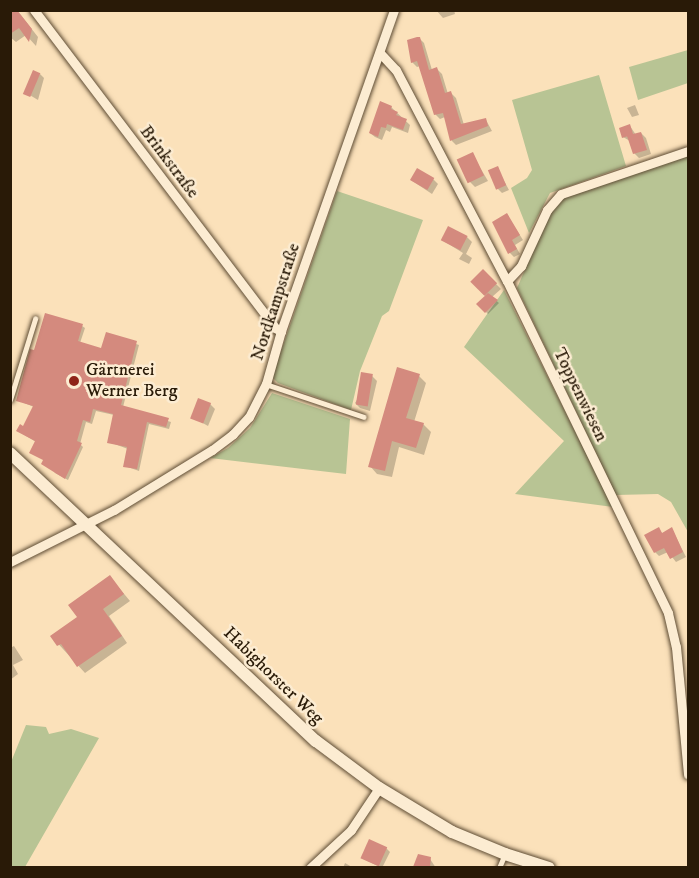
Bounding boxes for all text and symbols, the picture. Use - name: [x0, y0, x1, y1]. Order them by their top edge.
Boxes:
- street label: Brinkstraße: [135, 121, 203, 203]
- street label: Nordkampstraße: [247, 241, 305, 363]
- street label: Toppenwiesen: [548, 345, 612, 445]
- place label: Gärtnerei Werner Berg: [86, 360, 177, 403]
- marker: Gärtnerei Werner Berg: [67, 374, 81, 388]
- street label: Habighorster Weg: [218, 623, 328, 729]

